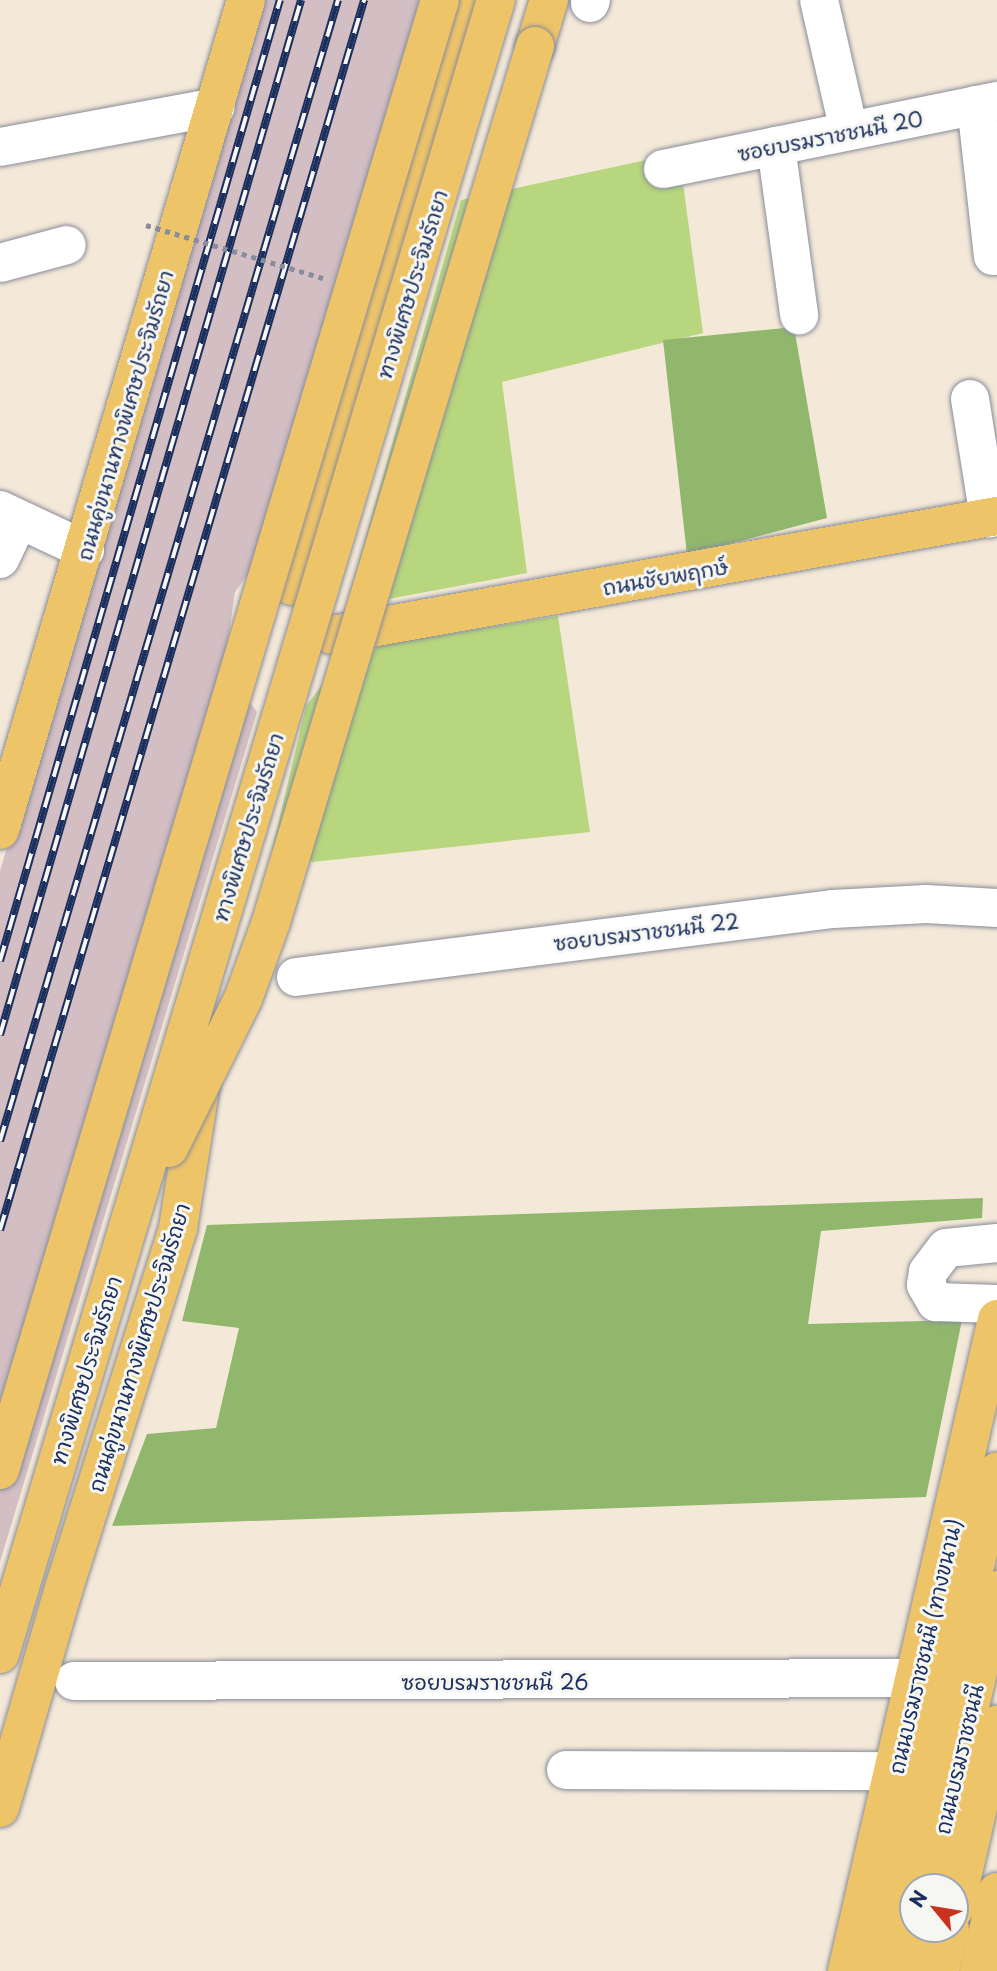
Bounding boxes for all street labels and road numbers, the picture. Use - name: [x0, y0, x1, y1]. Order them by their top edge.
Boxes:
- street label: ซอยบรมราชชนนี 20: [735, 105, 925, 165]
- street label: ทางพิเศษประจิมรัถยา: [370, 186, 452, 382]
- street label: ถนนคู่ขนานทางพิเศษประจิมรัถยา: [70, 267, 178, 563]
- street label: ถนนชัยพฤกษ์: [600, 553, 730, 599]
- street label: ทางพิเศษประจิมรัถยา: [206, 729, 288, 925]
- street label: ซอยบรมราชชนนี 22: [552, 907, 740, 955]
- street label: ถนนคู่ขนานทางพิเศษประจิมรัถยา: [82, 1200, 194, 1494]
- street label: ทางพิเศษประจิมรัถยา: [44, 1272, 126, 1468]
- street label: ถนนบรมราชชนนี (ทางขนาน): [882, 1516, 966, 1776]
- street label: ซอยบรมราชชนนี 26: [401, 1668, 589, 1694]
- street label: ถนนบรมราชชนนี: [929, 1682, 987, 1836]

